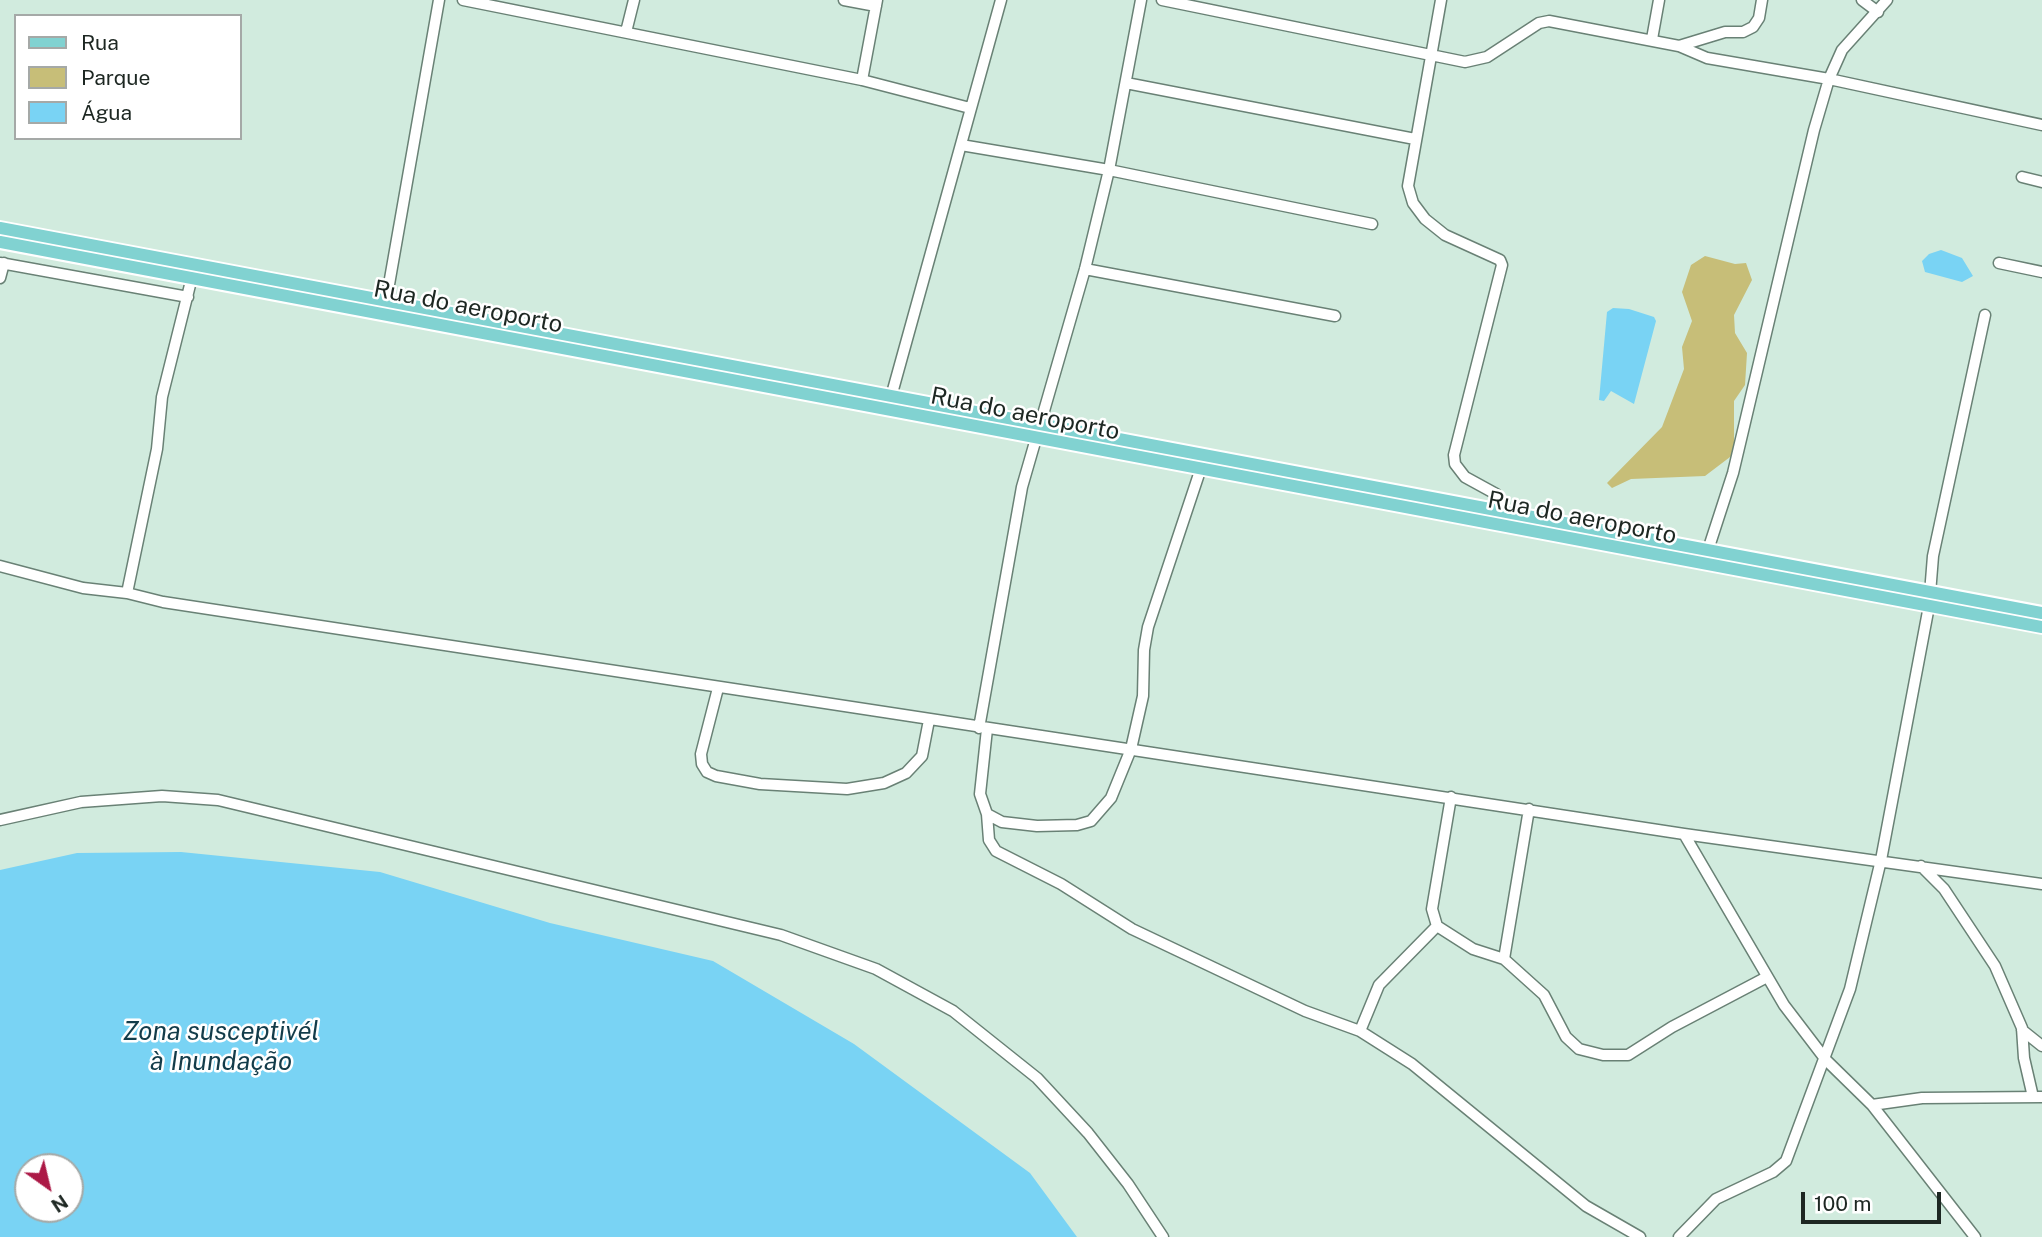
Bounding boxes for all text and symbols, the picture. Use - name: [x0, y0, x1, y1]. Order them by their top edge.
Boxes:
- legend: [14, 14, 242, 140]
- text: Rua: [81, 30, 119, 55]
- text: Parque: [81, 65, 150, 90]
- text: Água: [81, 100, 132, 125]
- street label: Rua do aeroporto: [371, 275, 565, 339]
- street label: Rua do aeroporto: [928, 382, 1122, 446]
- street label: Rua do aeroporto: [1485, 486, 1679, 550]
- water label: Zona susceptivél à Inundação: [123, 1016, 319, 1078]
- north arrow: [14, 1153, 84, 1223]
- scale bar: [1804, 1178, 1944, 1222]
- text: N: [47, 1190, 72, 1217]
- text: 100 m: [1814, 1191, 1871, 1216]

